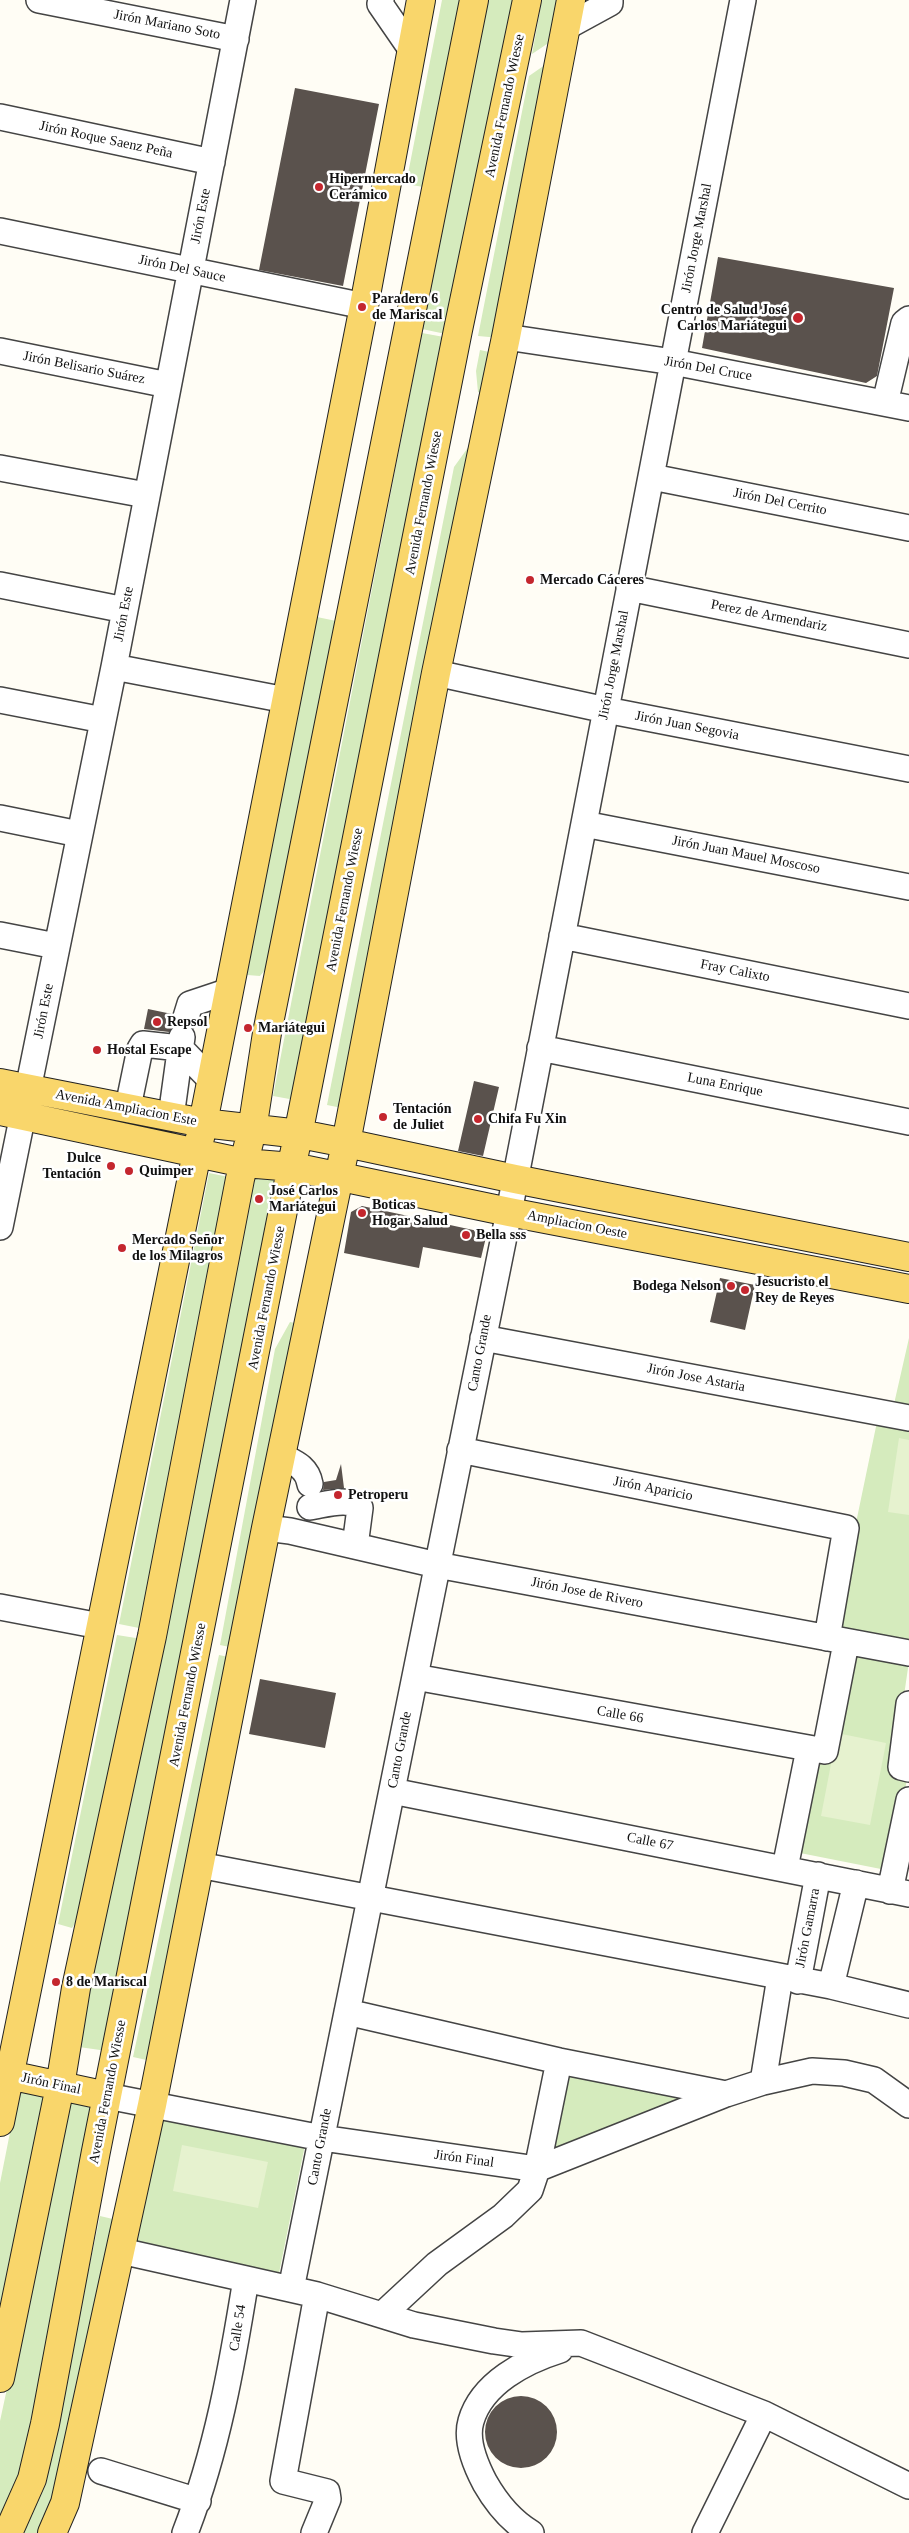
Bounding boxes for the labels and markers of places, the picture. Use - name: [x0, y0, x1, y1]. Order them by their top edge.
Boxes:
- place label: Hipermercado Cerámico: [329, 171, 416, 203]
- marker: Hipermercado Cerámico: [313, 181, 325, 193]
- place label: Paradero 6 de Mariscal: [372, 291, 442, 324]
- marker: Paradero 6 de Mariscal: [356, 301, 368, 313]
- place label: Centro de Salud José Carlos Mariátegui: [661, 302, 787, 334]
- marker: Centro de Salud José Carlos Mariátegui: [791, 311, 805, 325]
- place label: Mercado Cáceres: [540, 572, 644, 588]
- marker: Mercado Cáceres: [524, 574, 536, 586]
- place label: Repsol: [167, 1014, 207, 1030]
- marker: Repsol: [151, 1016, 163, 1028]
- place label: Mariátegui: [258, 1020, 325, 1036]
- marker: Mariátegui: [242, 1022, 254, 1034]
- place label: Hostal Escape: [107, 1042, 191, 1058]
- marker: Hostal Escape: [91, 1044, 103, 1056]
- place label: Tentación de Juliet: [393, 1101, 452, 1134]
- marker: Tentación de Juliet: [377, 1111, 389, 1123]
- place label: Chifa Fu Xin: [488, 1111, 567, 1127]
- marker: Chifa Fu Xin: [472, 1113, 484, 1125]
- place label: Dulce Tentación: [42, 1150, 101, 1182]
- marker: Dulce Tentación: [105, 1160, 117, 1172]
- place label: Quimper: [139, 1163, 193, 1179]
- marker: Quimper: [123, 1165, 135, 1177]
- place label: José Carlos Mariátegui: [269, 1183, 338, 1216]
- marker: José Carlos Mariátegui: [253, 1193, 265, 1205]
- place label: Boticas Hogar Salud: [372, 1197, 448, 1230]
- marker: Boticas Hogar Salud: [356, 1207, 368, 1219]
- place label: Bella sss: [476, 1227, 526, 1243]
- marker: Bella sss: [460, 1229, 472, 1241]
- place label: Mercado Señor de los Milagros: [132, 1232, 224, 1264]
- marker: Mercado Señor de los Milagros: [116, 1242, 128, 1254]
- place label: Jesucristo el Rey de Reyes: [755, 1274, 834, 1306]
- place label: Bodega Nelson: [633, 1278, 721, 1294]
- marker: Bodega Nelson: [725, 1280, 737, 1292]
- marker: Jesucristo el Rey de Reyes: [739, 1284, 751, 1296]
- place label: Petroperu: [348, 1487, 408, 1503]
- marker: Petroperu: [332, 1489, 344, 1501]
- place label: 8 de Mariscal: [66, 1974, 147, 1990]
- marker: 8 de Mariscal: [50, 1976, 62, 1988]

